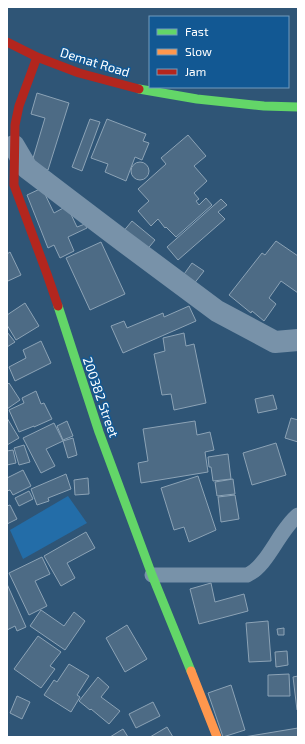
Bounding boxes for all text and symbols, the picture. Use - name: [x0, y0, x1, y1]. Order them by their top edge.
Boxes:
- legend: [149, 16, 289, 88]
- text: Fast: [185, 24, 209, 38]
- street label: Demat Road: [58, 44, 132, 80]
- text: Slow: [185, 44, 212, 58]
- text: Jam: [185, 64, 206, 78]
- street label: 200382 Street: [80, 354, 122, 440]

